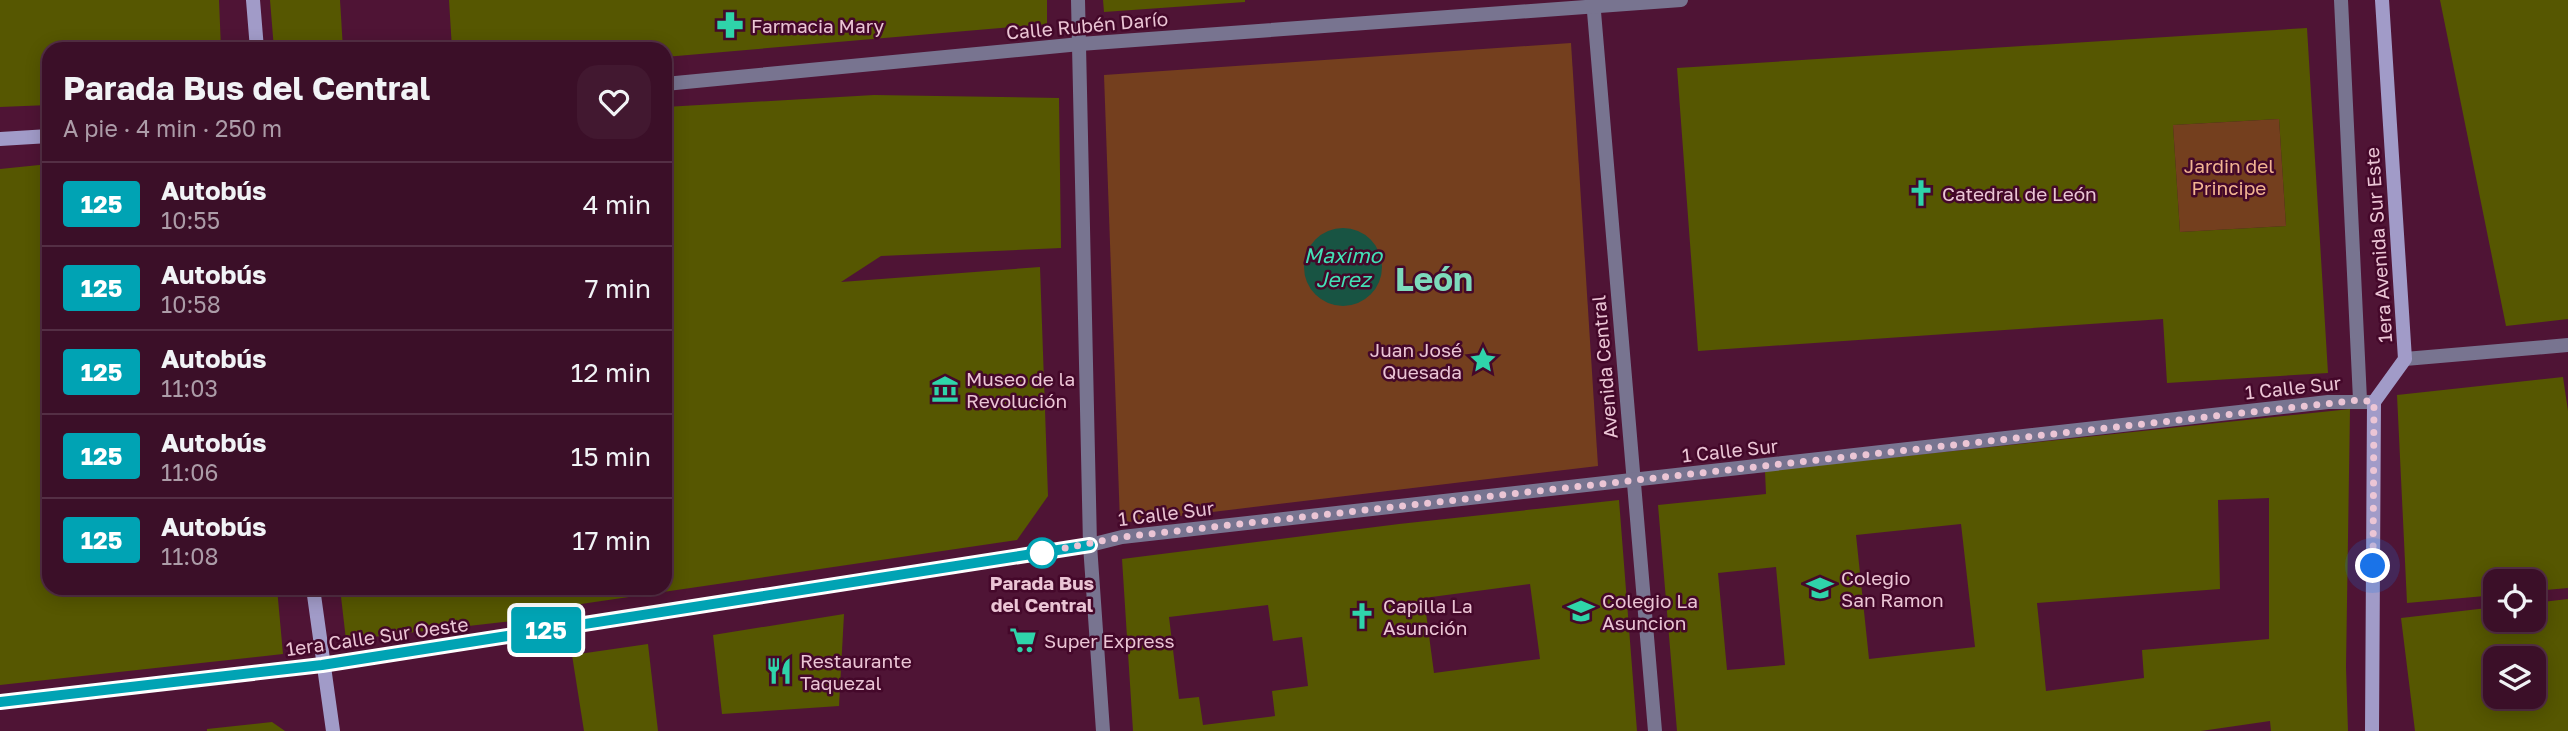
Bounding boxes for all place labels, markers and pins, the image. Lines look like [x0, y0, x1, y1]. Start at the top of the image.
pharmacy icon: Farmacia Mary [715, 10, 745, 40]
place label: Farmacia Mary [751, 14, 885, 37]
church icon: Catedral de León [1906, 178, 1936, 208]
place label: Catedral de León [1942, 182, 2097, 205]
place label: Juan José Quesada [1370, 338, 1462, 383]
place icon: Juan José Quesada [1468, 345, 1498, 375]
place label: Museo de la Revolución [966, 367, 1075, 412]
museum icon: Museo de la Revolución [930, 374, 960, 404]
marker: Parada Bus del Central [1027, 538, 1057, 568]
place label: Colegio San Ramon [1841, 566, 1944, 611]
place label: Parada Bus del Central [990, 571, 1095, 616]
school or university icon: Colegio San Ramon [1805, 573, 1835, 603]
place label: Colegio La Asuncion [1602, 589, 1698, 634]
place label: Capilla La Asunción [1383, 594, 1473, 639]
school or university icon: Colegio La Asuncion [1566, 596, 1596, 626]
church icon: Capilla La Asunción [1347, 601, 1377, 631]
supermarket icon: Super Express [1008, 625, 1038, 655]
place label: Super Express [1044, 629, 1175, 652]
place label: Restaurante Taquezal [800, 649, 912, 694]
restaurant icon: Restaurante Taquezal [764, 656, 794, 686]

